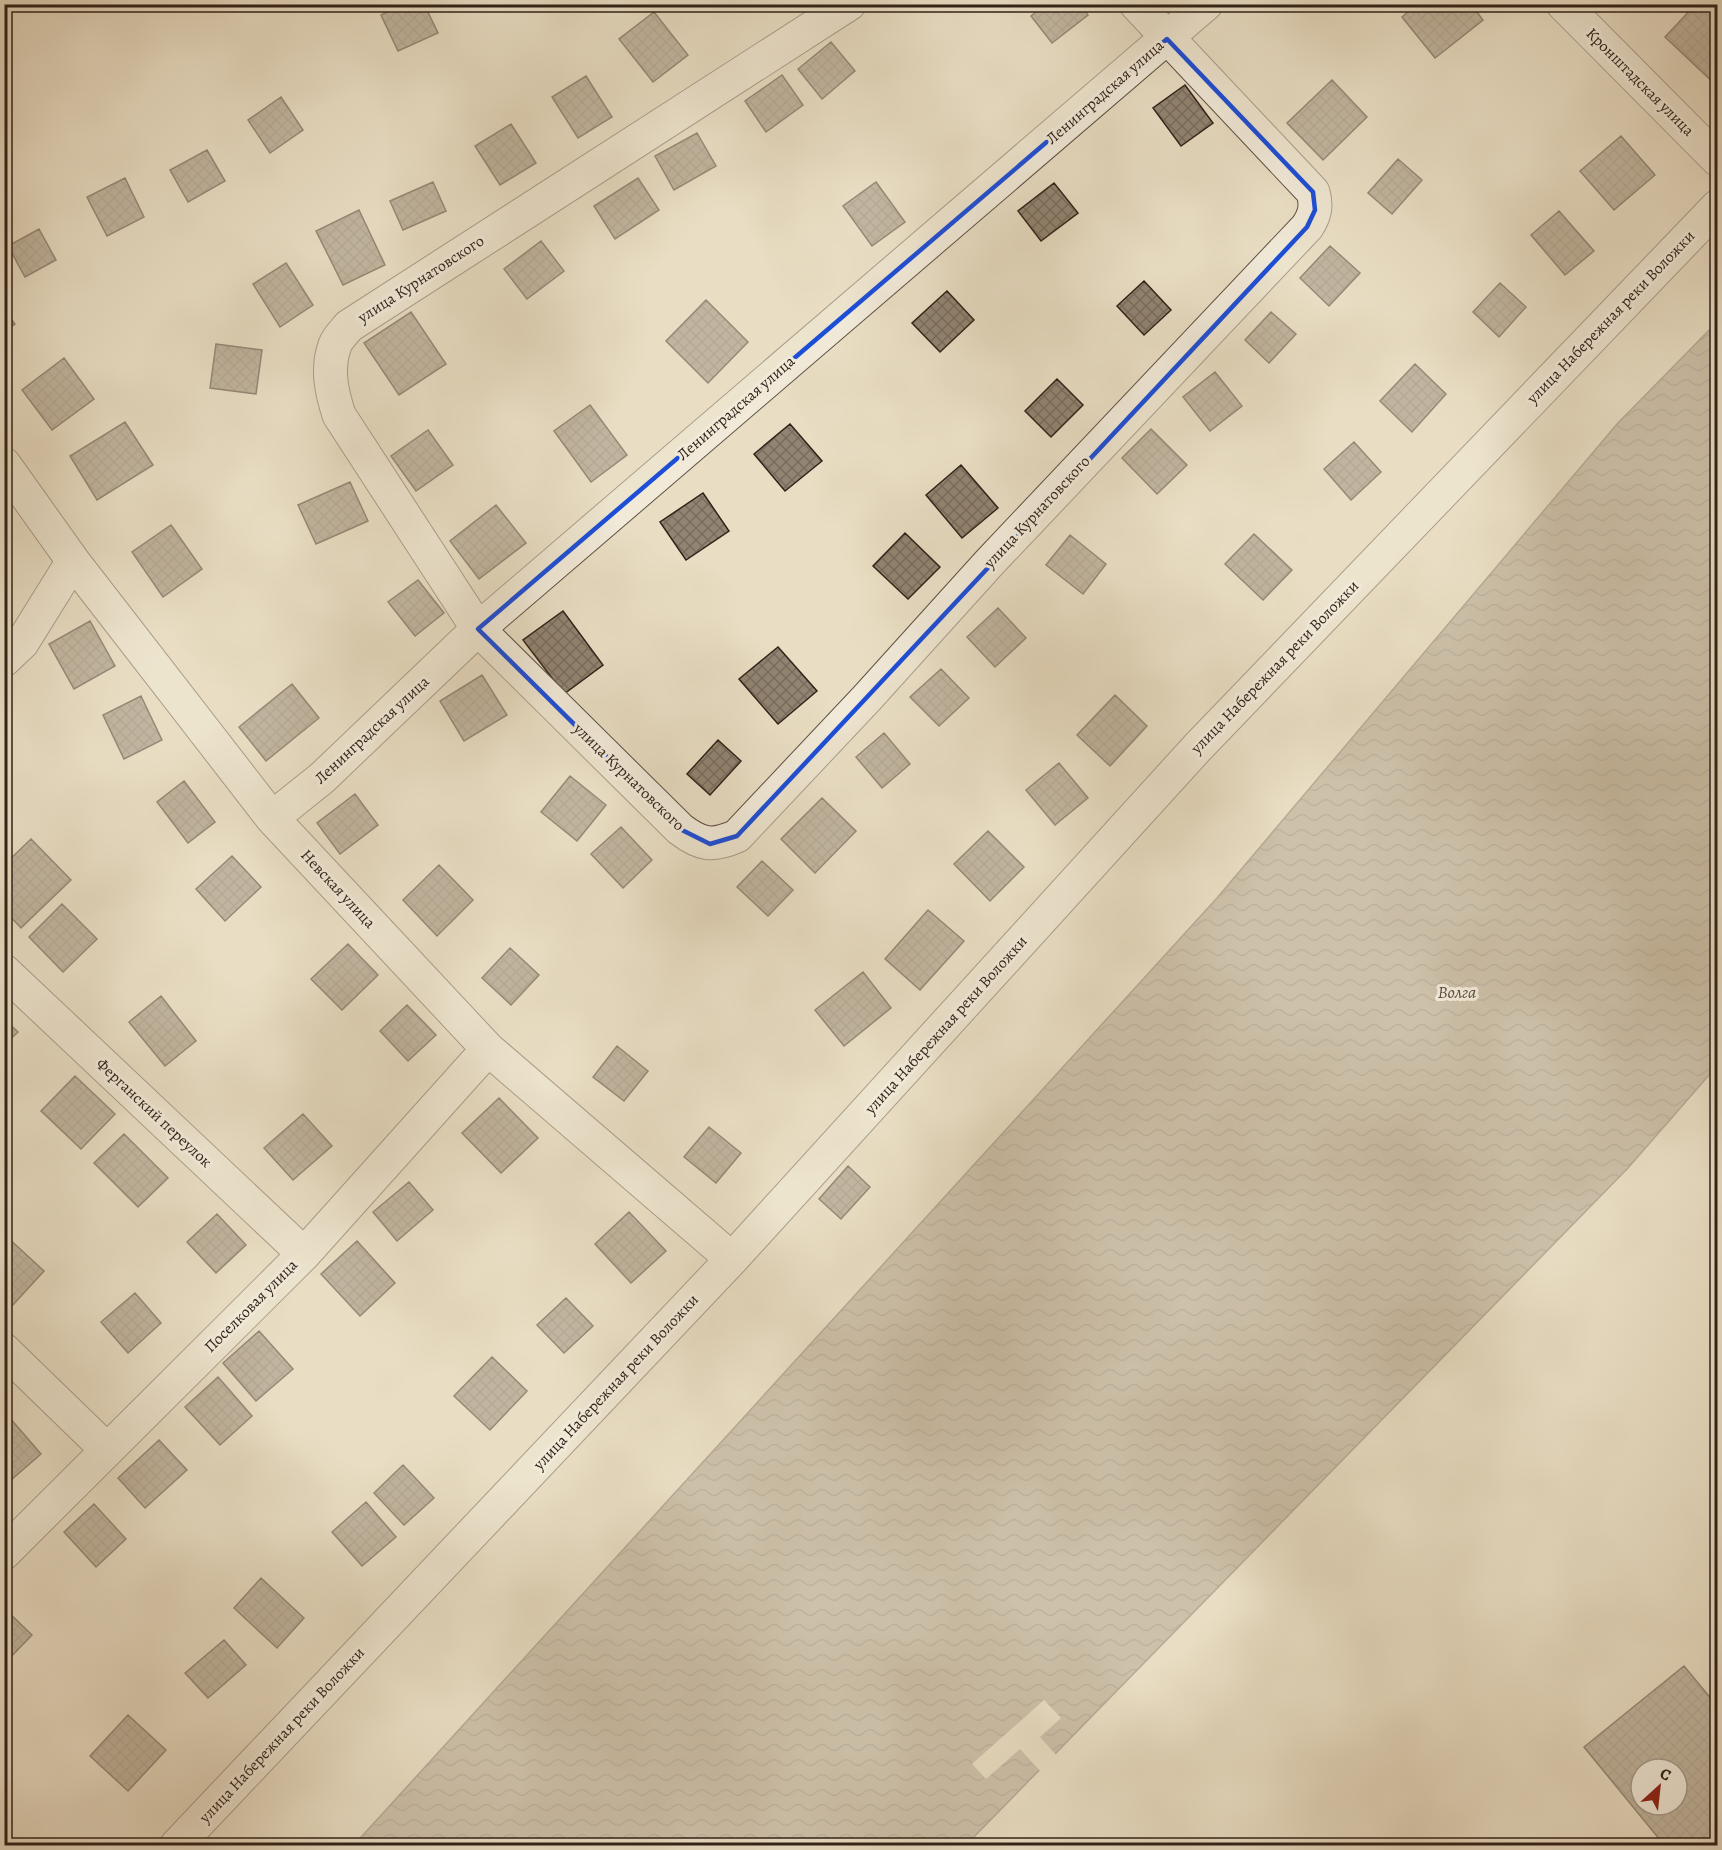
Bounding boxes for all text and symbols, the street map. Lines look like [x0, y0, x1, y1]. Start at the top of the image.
street label: Кронштадская улица [1581, 23, 1700, 142]
street label: Ленинградская улица [1041, 34, 1169, 149]
street label: улица Набережная реки Воложки [1521, 225, 1700, 409]
street label: улица Курнатовского [353, 230, 489, 329]
street label: Ленинградская улица [672, 350, 800, 465]
street label: улица Курнатовского [978, 451, 1095, 574]
street label: улица Набережная реки Воложки [1185, 575, 1364, 759]
street label: Ленинградская улица [310, 670, 435, 789]
street label: улица Курнатовского [568, 717, 689, 836]
street label: Невская улица [296, 845, 381, 934]
street label: улица Набережная реки Воложки [859, 931, 1032, 1120]
water label: Волга [1438, 980, 1476, 1004]
street label: Ферганский переулок [91, 1053, 217, 1173]
street label: Поселковая улица [199, 1254, 303, 1358]
street label: улица Набережная реки Воложки [528, 1289, 704, 1476]
street label: улица Набережная реки Воложки [194, 1642, 370, 1829]
north arrow [1629, 1757, 1689, 1817]
text: С [1656, 1762, 1675, 1787]

